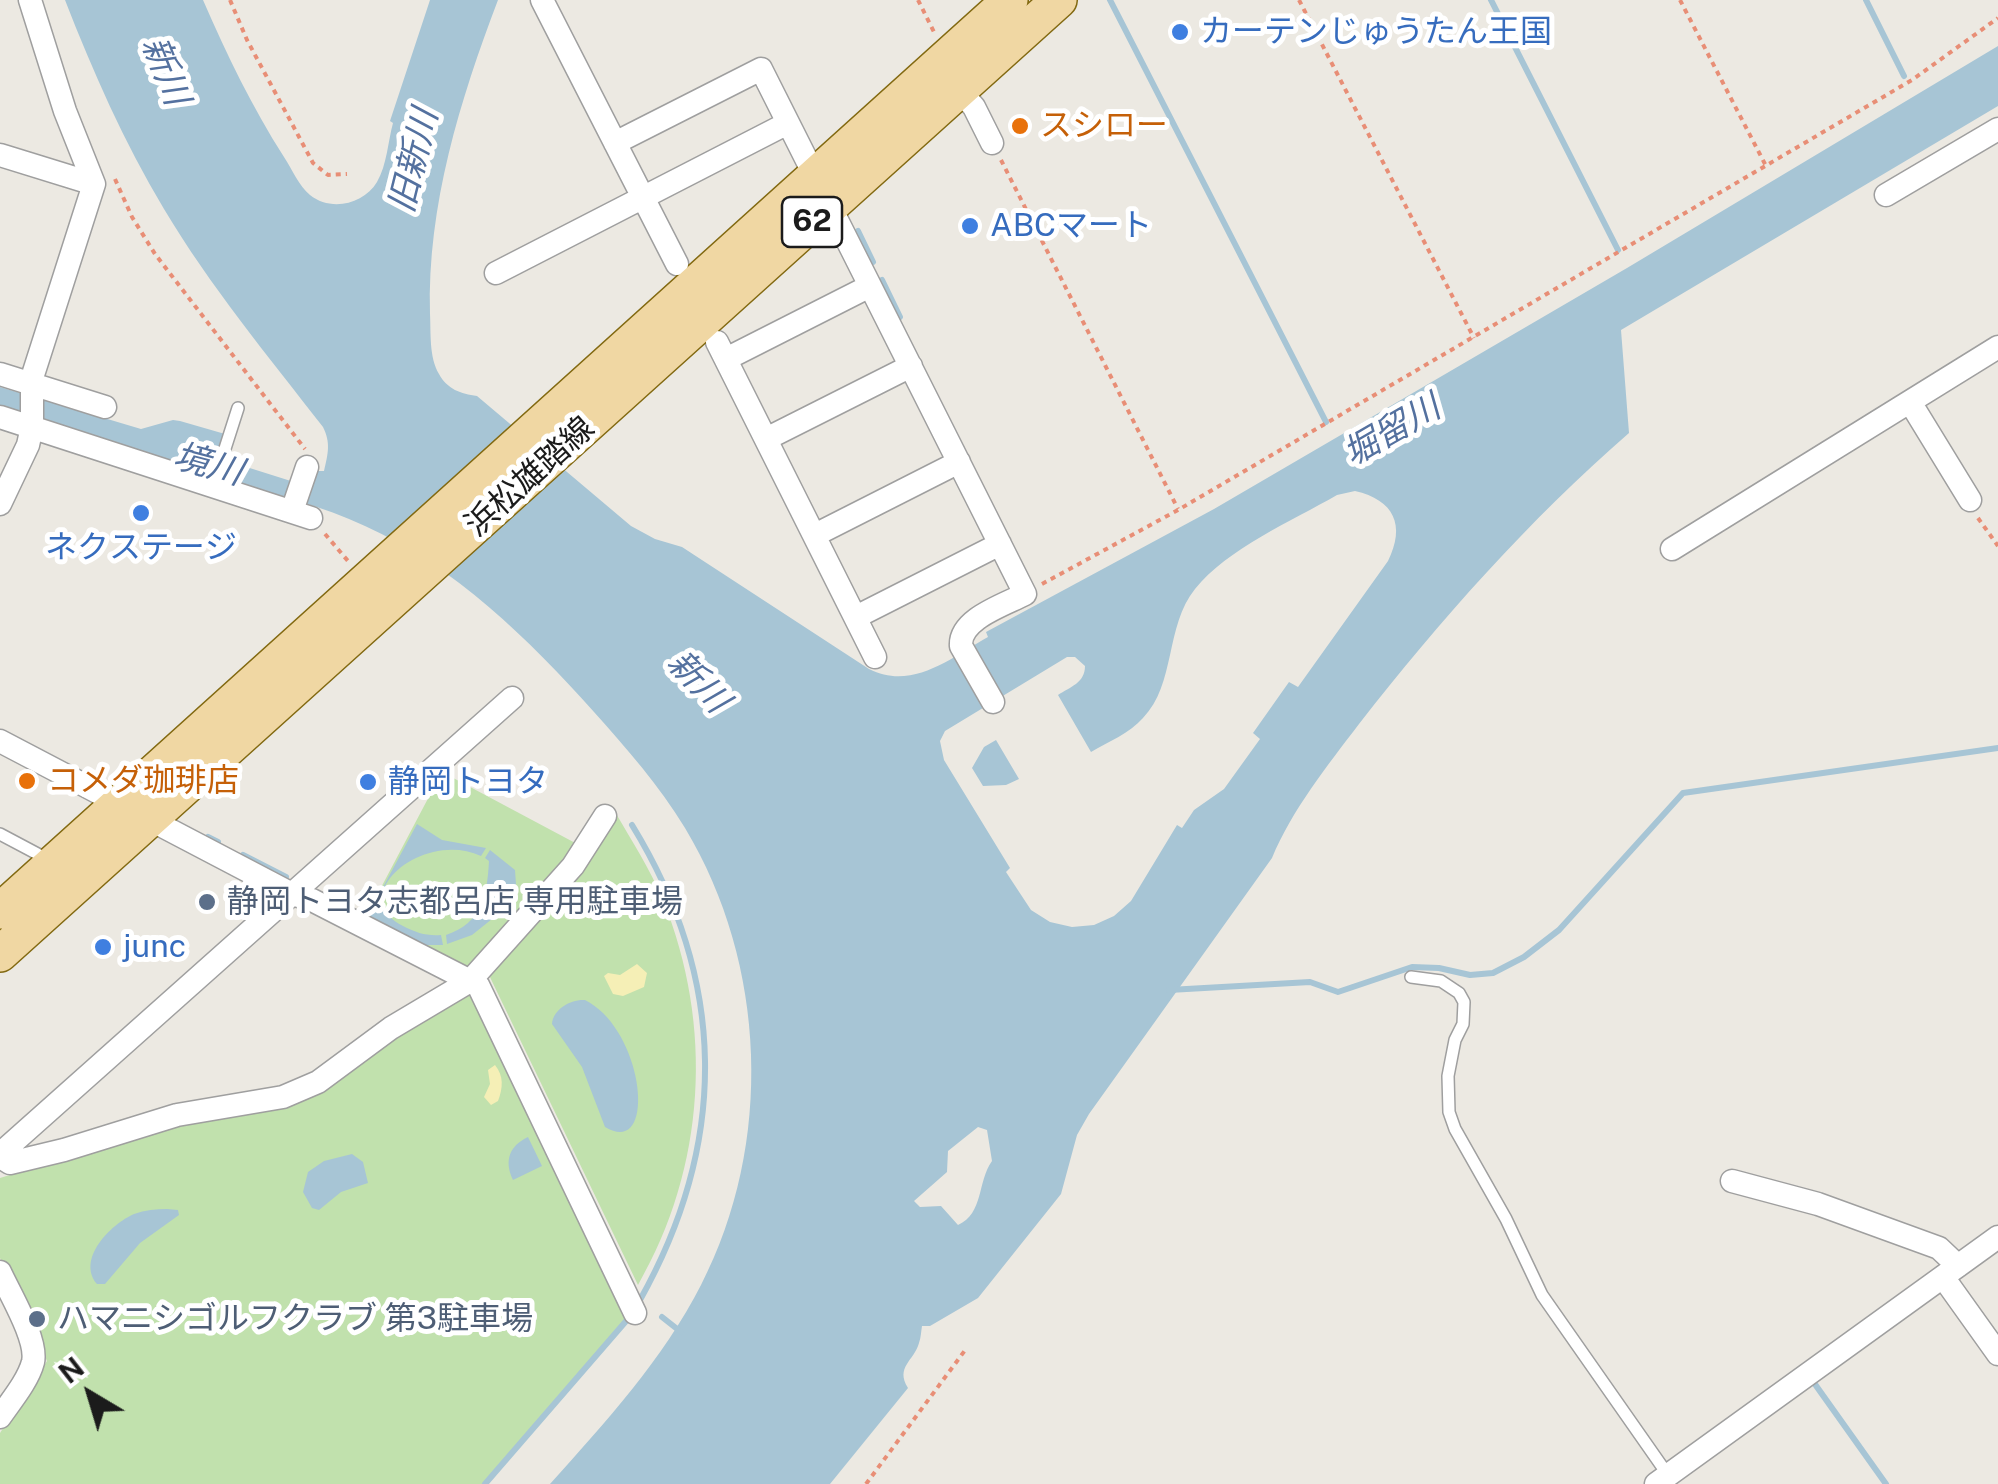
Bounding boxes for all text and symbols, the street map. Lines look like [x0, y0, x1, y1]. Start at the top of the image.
place label: カーテンじゅうたん王国 [1200, 13, 1552, 51]
marker: カーテンじゅうたん王国 [1169, 21, 1191, 43]
water label: 新川 [132, 31, 198, 111]
water label: 旧新川 [381, 105, 447, 217]
place label: スシロー [1040, 107, 1168, 145]
marker: スシロー [1009, 115, 1031, 137]
road number: 62 [782, 197, 842, 247]
place label: ABCマート [990, 207, 1152, 245]
marker: ABCマート [959, 215, 981, 237]
water label: 堀留川 [1336, 387, 1448, 475]
street label: 浜松雄踏線 [458, 409, 602, 545]
water label: 境川 [169, 436, 247, 494]
marker: ネクステージ [130, 502, 152, 524]
place label: ネクステージ [45, 529, 237, 567]
water label: 新川 [659, 642, 737, 722]
place label: コメダ珈琲店 [47, 762, 239, 800]
place label: 静岡トヨタ [388, 763, 548, 801]
marker: コメダ珈琲店 [16, 770, 38, 792]
marker: 静岡トヨタ [357, 771, 379, 793]
place label: 静岡トヨタ志都呂店 専用駐車場 [227, 883, 683, 921]
marker: 静岡トヨタ志都呂店 専用駐車場 [196, 891, 218, 913]
place label: junc [123, 928, 186, 966]
marker: junc [92, 936, 114, 958]
place label: ハマニシゴルフクラブ 第3駐車場 [57, 1300, 533, 1338]
marker: ハマニシゴルフクラブ 第3駐車場 [26, 1308, 48, 1330]
north arrow [40, 1344, 140, 1444]
text: N [52, 1350, 90, 1390]

